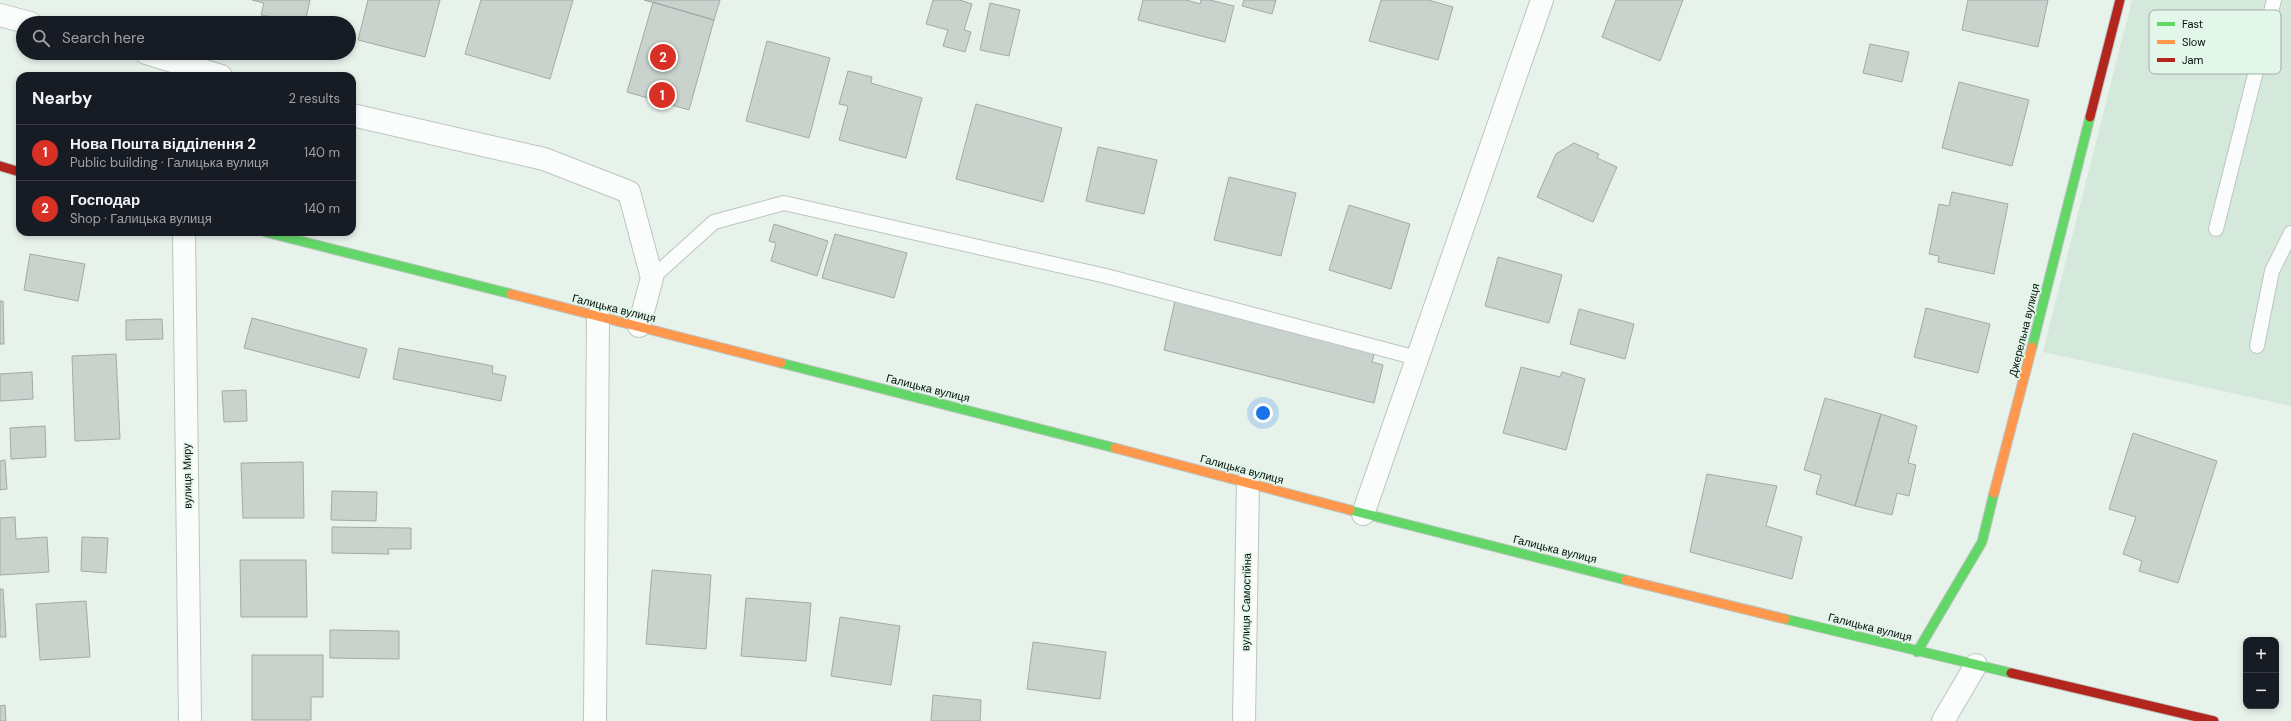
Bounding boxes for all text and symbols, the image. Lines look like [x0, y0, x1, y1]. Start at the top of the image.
legend [2149, 10, 2281, 74]
search box [16, 16, 356, 60]
text: Fast [2182, 17, 2203, 31]
icon: search [30, 27, 52, 49]
text: Search here [62, 28, 145, 48]
text: Slow [2182, 35, 2206, 49]
pin: 2 [650, 42, 676, 72]
text: Jam [2182, 53, 2203, 67]
pin: 1 [649, 80, 675, 110]
text: Nearby [32, 87, 92, 109]
text: 2 results [289, 90, 340, 107]
text: Нова Пошта відділення 2 [70, 134, 256, 154]
text: 1 [43, 144, 47, 161]
text: 140 m [304, 144, 340, 161]
text: Public building · Галицька вулиця [70, 154, 269, 171]
text: Господар [70, 190, 140, 210]
text: 2 [41, 200, 49, 217]
text: 140 m [304, 200, 340, 217]
text: Shop · Галицька вулиця [70, 210, 212, 227]
street label: Джерельна вулиця [2006, 282, 2042, 378]
street label: Галицька вулиця [571, 291, 657, 325]
street label: Галицька вулиця [885, 371, 971, 405]
your location [1253, 403, 1273, 423]
street label: вулиця Миру [179, 443, 195, 509]
street label: Галицька вулиця [1199, 451, 1285, 487]
street label: Галицька вулиця [1512, 532, 1598, 566]
street label: вулиця Самостійна [1238, 552, 1254, 651]
street label: Галицька вулиця [1827, 610, 1913, 644]
map controls [2243, 637, 2279, 709]
button: + [2243, 637, 2279, 673]
button: − [2243, 673, 2279, 709]

